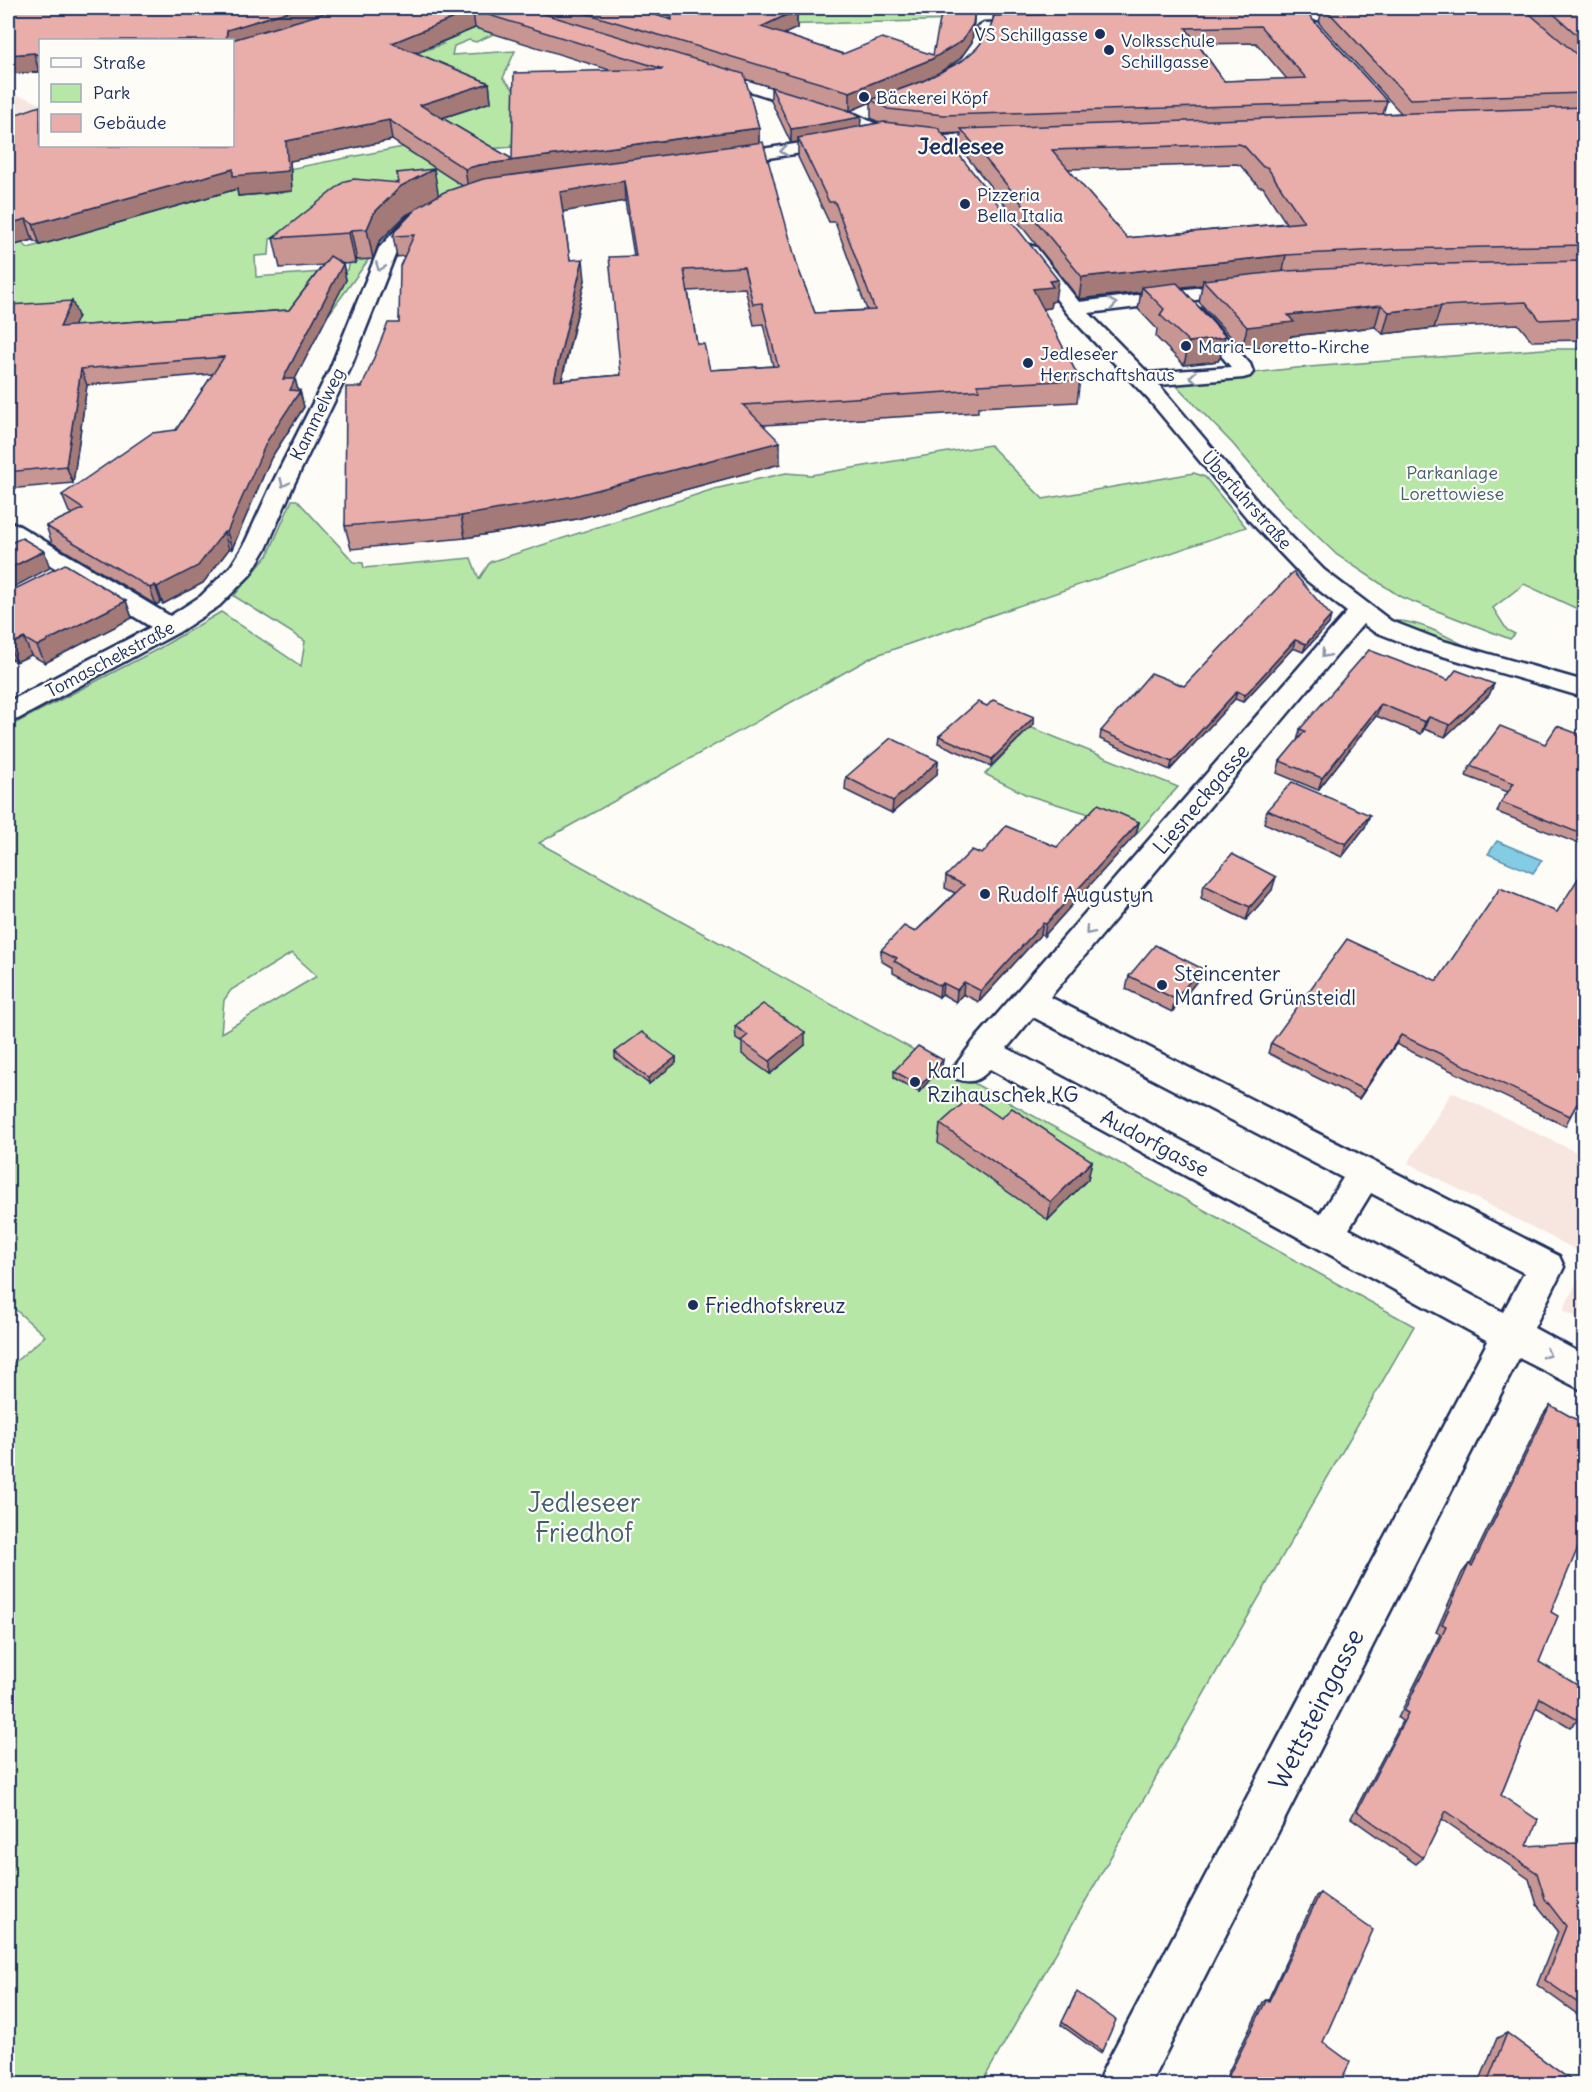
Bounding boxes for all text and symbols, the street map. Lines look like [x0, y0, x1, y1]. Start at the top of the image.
place label: VS Schillgasse [974, 23, 1088, 46]
marker: VS Schillgasse [1093, 27, 1107, 41]
place label: Volksschule Schillgasse [1121, 29, 1215, 73]
legend [39, 39, 234, 147]
marker: Volksschule Schillgasse [1102, 43, 1116, 57]
text: Straße [93, 51, 146, 74]
text: Park [93, 81, 130, 104]
place label: Bäckerei Köpf [876, 86, 989, 109]
marker: Bäckerei Köpf [857, 90, 871, 104]
text: Gebäude [93, 111, 166, 134]
district label: Jedlesee [918, 132, 1004, 160]
one-way arrow [779, 145, 788, 157]
place label: Pizzeria Bella Italia [977, 183, 1063, 227]
marker: Pizzeria Bella Italia [958, 197, 972, 211]
one-way arrow [375, 261, 387, 272]
one-way arrow [1109, 298, 1118, 310]
place label: Maria-Loretto-Kirche [1198, 335, 1370, 358]
marker: Maria-Loretto-Kirche [1179, 339, 1193, 353]
place label: Jedleseer Herrschaftshaus [1040, 342, 1175, 386]
marker: Jedleseer Herrschaftshaus [1021, 356, 1035, 370]
street label: Kammelweg [285, 364, 349, 464]
one-way arrow [1188, 370, 1197, 383]
street label: Überfuhrstraße [1197, 446, 1297, 554]
park label: Parkanlage Lorettowiese [1400, 461, 1504, 505]
one-way arrow [279, 477, 291, 488]
street label: Tomaschekstraße [42, 615, 178, 703]
one-way arrow [1321, 647, 1332, 658]
street label: Liesneckgasse [1147, 738, 1255, 860]
place label: Rudolf Augustyn [997, 881, 1154, 908]
marker: Rudolf Augustyn [978, 887, 992, 901]
one-way arrow [1085, 924, 1096, 935]
place label: Steincenter Manfred Grünsteidl [1174, 960, 1356, 1011]
marker: Steincenter Manfred Grünsteidl [1155, 978, 1169, 992]
place label: Karl Rzihauschek KG [927, 1057, 1078, 1108]
marker: Karl Rzihauschek KG [908, 1075, 922, 1089]
street label: Audorfgasse [1096, 1103, 1214, 1183]
place label: Friedhofskreuz [705, 1292, 845, 1319]
marker: Friedhofskreuz [686, 1298, 700, 1312]
one-way arrow [1541, 1347, 1552, 1358]
park label: Jedleseer Friedhof [528, 1486, 641, 1549]
street label: Wettsteingasse [1261, 1623, 1371, 1795]

